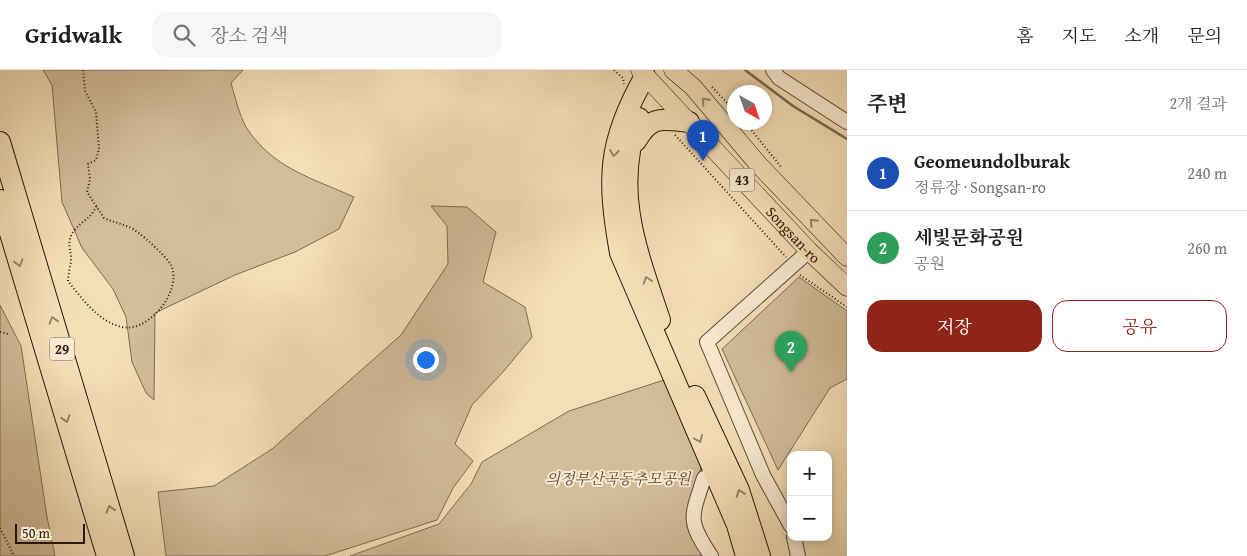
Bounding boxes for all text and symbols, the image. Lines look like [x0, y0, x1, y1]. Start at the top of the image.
search box [152, 12, 502, 57]
text: Gridwalk [25, 17, 122, 52]
icon: search [170, 21, 198, 49]
text: 장소 검색 [210, 21, 288, 49]
text: 홈 [1016, 22, 1034, 49]
text: 지도 [1062, 22, 1096, 49]
text: 소개 [1124, 22, 1159, 49]
text: 문의 [1187, 22, 1222, 49]
north arrow [727, 85, 772, 130]
text: 주변 [867, 88, 908, 119]
text: 2개 결과 [1169, 91, 1227, 115]
one-way arrow [701, 97, 710, 106]
pin: 1 [687, 120, 719, 161]
text: Geomeundolburak [914, 147, 1070, 175]
one-way arrow [609, 150, 620, 158]
text: 1 [879, 161, 887, 185]
text: 240 m [1187, 161, 1227, 185]
road number: 43 [730, 168, 754, 192]
text: 정류장 · Songsan-ro [914, 175, 1046, 199]
street label: Songsan-ro [762, 201, 826, 268]
one-way arrow [810, 219, 819, 228]
text: 세빛문화공원 [914, 223, 1024, 251]
text: 2 [879, 236, 887, 260]
text: 260 m [1187, 236, 1227, 260]
text: 공원 [914, 251, 945, 275]
one-way arrow [14, 259, 24, 267]
one-way arrow [643, 276, 653, 285]
button: 저장 [867, 300, 1042, 352]
button: 공유 [1052, 300, 1227, 352]
one-way arrow [49, 316, 59, 325]
pin: 2 [775, 331, 807, 372]
road number: 29 [50, 338, 74, 360]
your location [413, 347, 439, 373]
one-way arrow [60, 414, 70, 423]
one-way arrow [693, 434, 704, 443]
map controls [787, 451, 832, 541]
button: + [787, 451, 832, 496]
park label: 의정부산곡동추모공원 [546, 468, 692, 489]
one-way arrow [736, 489, 746, 498]
button: − [787, 496, 832, 541]
one-way arrow [105, 506, 115, 514]
scale bar [15, 521, 85, 544]
text: 50 m [22, 523, 50, 543]

